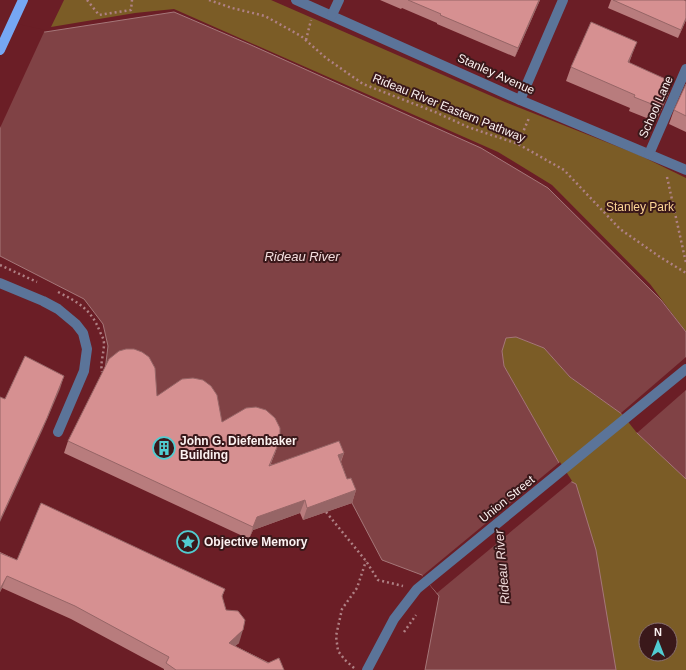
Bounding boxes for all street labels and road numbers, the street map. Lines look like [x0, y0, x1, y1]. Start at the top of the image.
street label: Stanley Avenue [455, 51, 537, 97]
street label: Rideau River Eastern Pathway [371, 71, 527, 145]
street label: School Lane [636, 73, 676, 140]
street label: Union Street [477, 472, 538, 525]

